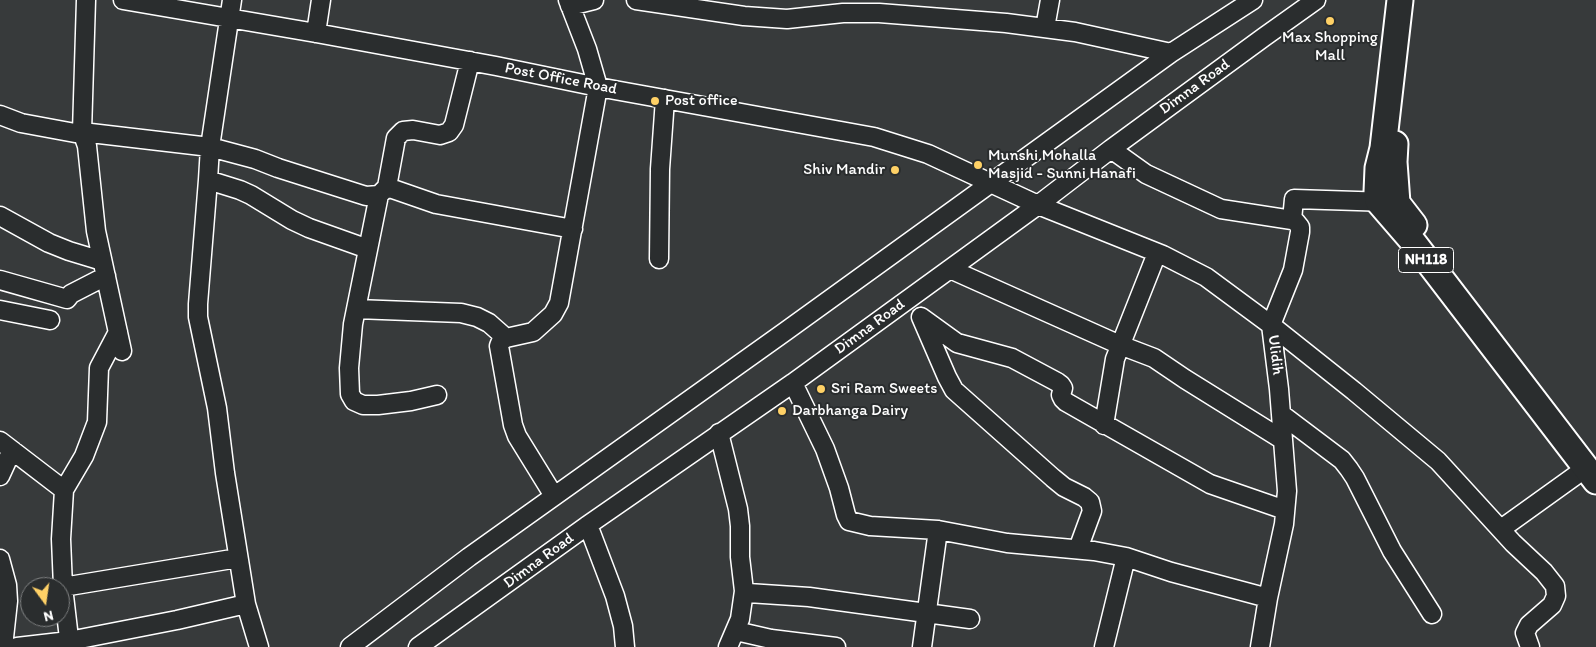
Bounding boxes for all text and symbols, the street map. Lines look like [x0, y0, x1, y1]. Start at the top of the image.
marker: Max Shopping Mall [1324, 15, 1336, 27]
place label: Max Shopping Mall [1282, 28, 1378, 66]
street label: Dimna Road [1156, 55, 1234, 119]
street label: Post Office Road [503, 59, 619, 99]
place label: Post office [665, 91, 738, 111]
marker: Post office [649, 95, 661, 107]
place label: Munshi Mohalla Masjid - Sunni Hanafi [988, 146, 1136, 184]
marker: Munshi Mohalla Masjid - Sunni Hanafi [972, 159, 984, 171]
place label: Shiv Mandir [803, 160, 885, 180]
marker: Shiv Mandir [889, 164, 901, 176]
road number: NH118 [1398, 248, 1454, 272]
street label: Dimna Road [831, 295, 909, 359]
street label: Ulidih [1263, 334, 1287, 376]
place label: Sri Ram Sweets [831, 379, 937, 399]
marker: Sri Ram Sweets [815, 383, 827, 395]
place label: Darbhanga Dairy [792, 401, 908, 421]
marker: Darbhanga Dairy [776, 405, 788, 417]
street label: Dimna Road [500, 529, 578, 593]
north arrow [20, 577, 70, 627]
text: N [42, 607, 55, 625]

